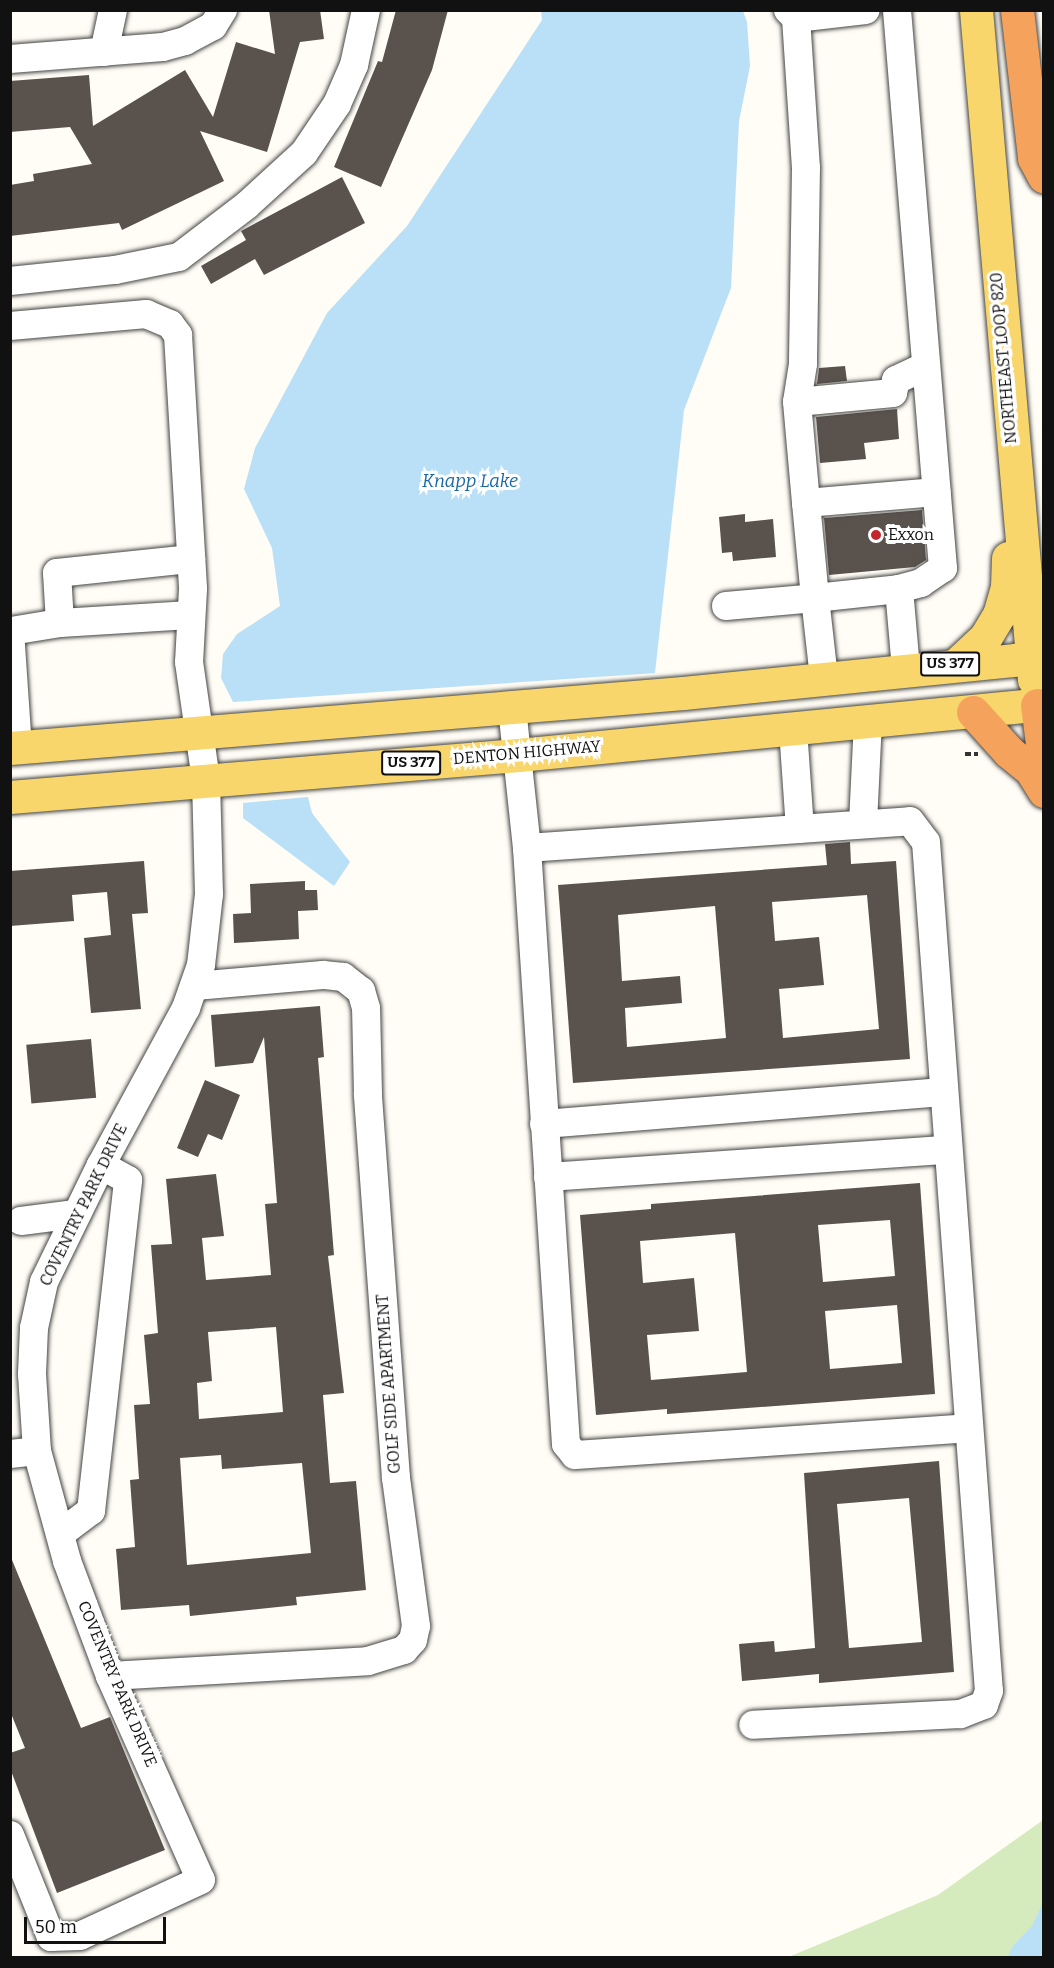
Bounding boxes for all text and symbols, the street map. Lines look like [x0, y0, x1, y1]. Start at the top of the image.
street label: NORTHEAST LOOP 820 [987, 271, 1021, 445]
water label: Knapp Lake [422, 470, 518, 492]
place label: Exxon [888, 525, 934, 545]
marker: Exxon [869, 528, 883, 542]
road number: US 377 [920, 652, 980, 676]
street label: DENTON HIGHWAY [452, 737, 602, 769]
road number: US 377 [381, 751, 441, 775]
street label: COVENTRY PARK DRIVE [36, 1121, 132, 1289]
street label: GOLF SIDE APARTMENT [373, 1294, 405, 1474]
street label: COVENTRY PARK DRIVE [73, 1598, 161, 1770]
scale bar [27, 1905, 170, 1943]
text: 50 m [35, 1916, 77, 1938]

